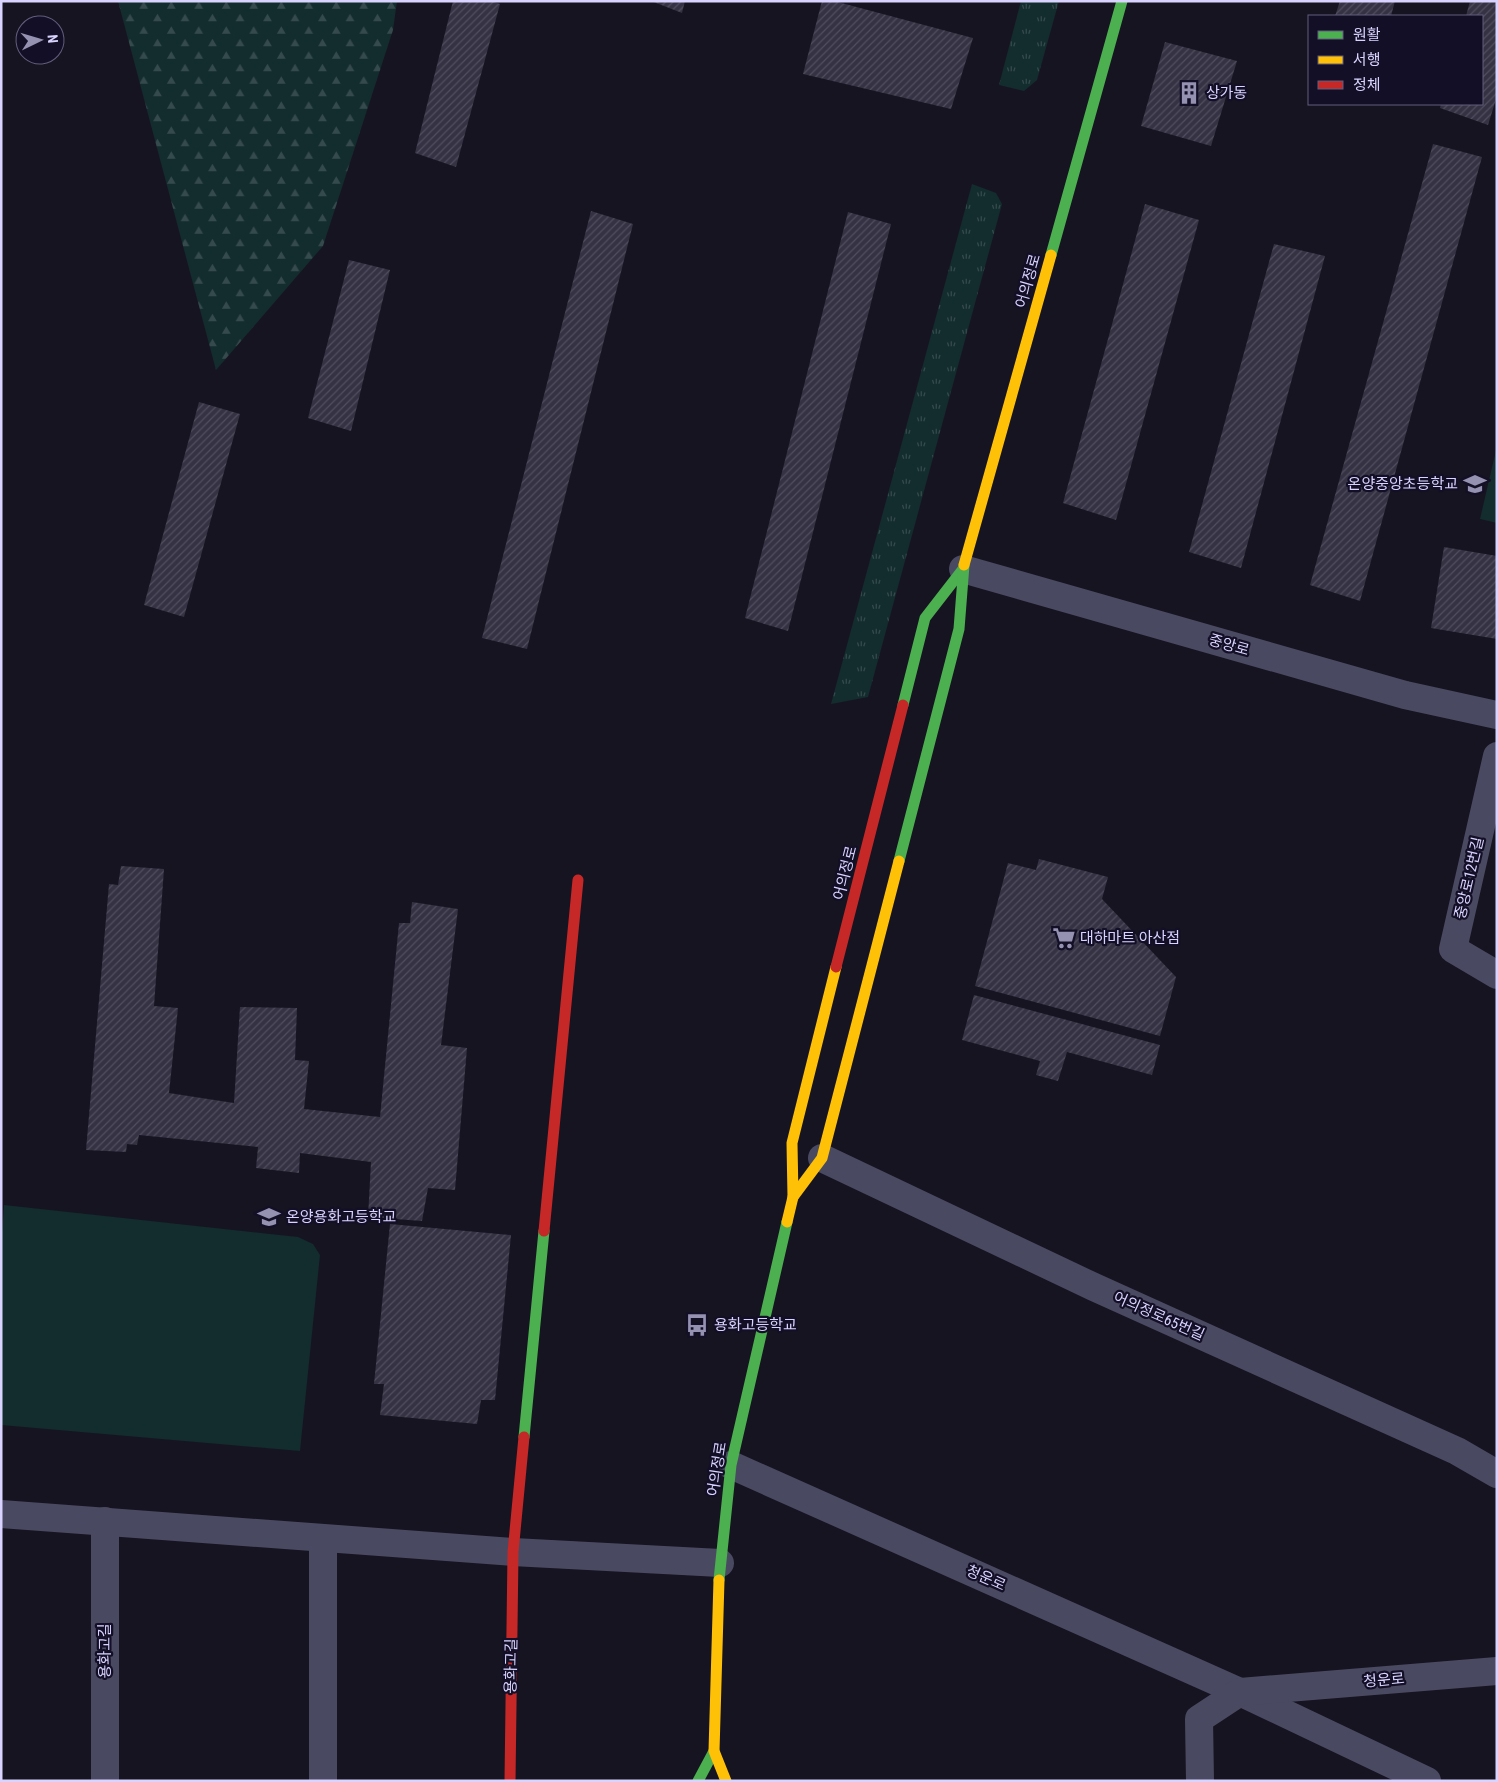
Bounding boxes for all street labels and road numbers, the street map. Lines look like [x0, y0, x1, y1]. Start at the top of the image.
street label: 어의정로 [1012, 252, 1044, 310]
street label: 중앙로 [1207, 631, 1251, 659]
street label: 중앙로12번길 [1451, 835, 1487, 921]
street label: 어의정로 [830, 844, 860, 902]
street label: 어의정로65번길 [1111, 1288, 1207, 1344]
street label: 어의정로 [704, 1440, 730, 1498]
street label: 청운로 [963, 1561, 1009, 1595]
street label: 용화고길 [96, 1623, 114, 1679]
street label: 용화고길 [502, 1638, 520, 1694]
street label: 청운로 [1363, 1669, 1405, 1691]

